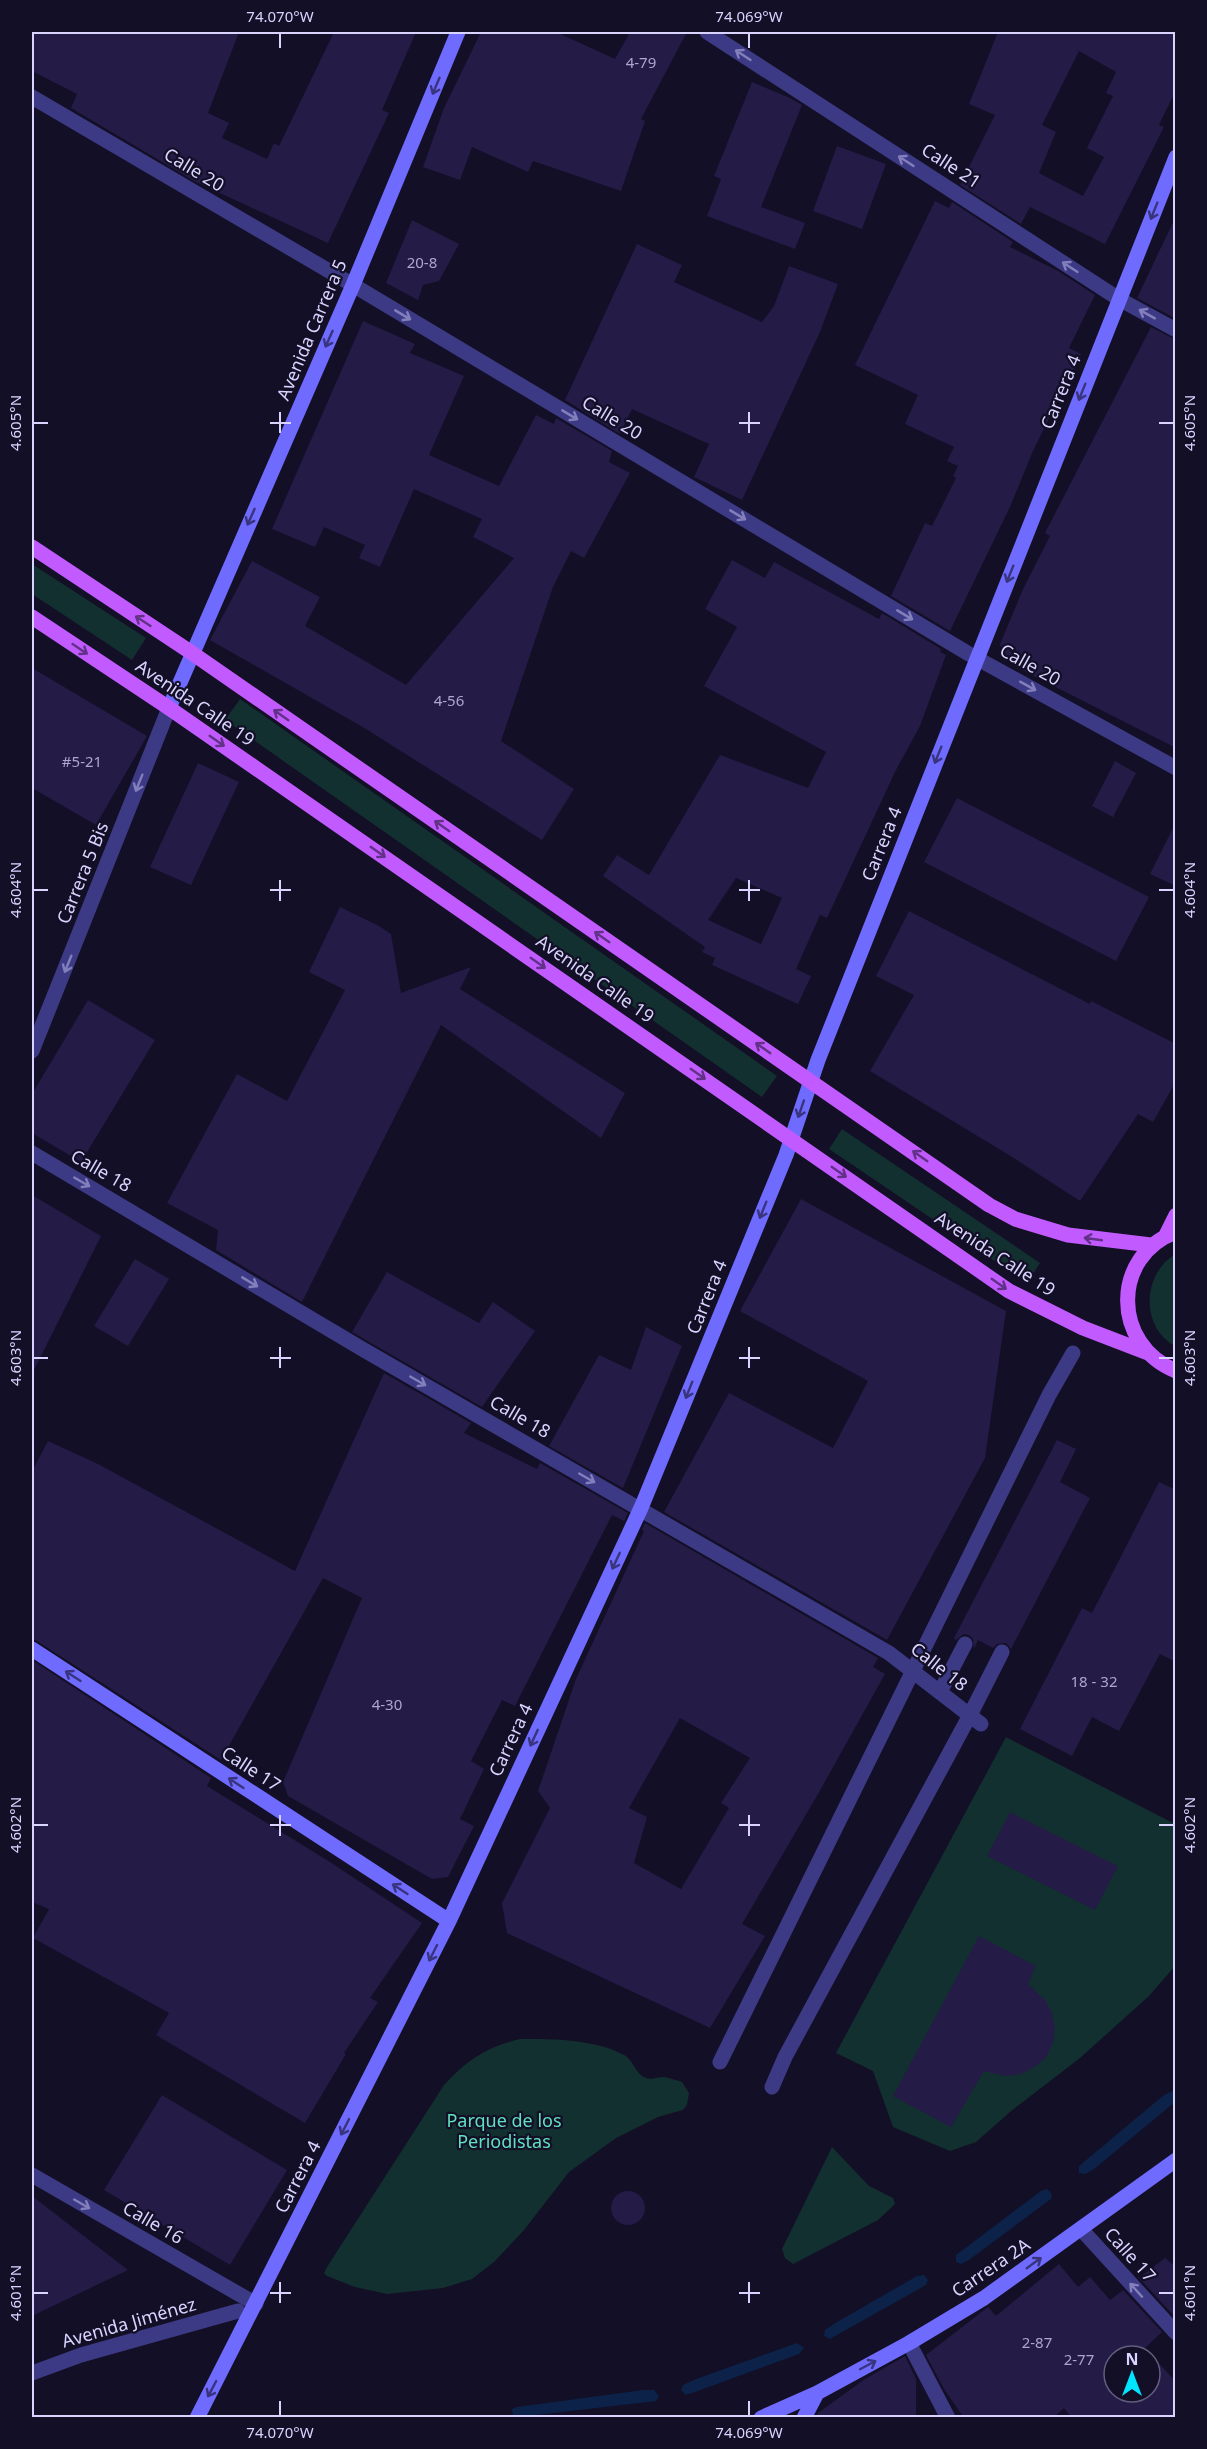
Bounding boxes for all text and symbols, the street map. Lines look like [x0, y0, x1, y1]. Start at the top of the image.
text: 74.070°W [246, 6, 314, 26]
text: 74.069°W [715, 6, 783, 26]
one-way arrow [735, 49, 751, 61]
house number: 4-79 [626, 52, 656, 72]
one-way arrow [430, 76, 441, 94]
street label: Calle 21 [917, 137, 986, 193]
street label: Calle 20 [160, 142, 229, 196]
one-way arrow [898, 155, 915, 167]
one-way arrow [1148, 202, 1159, 220]
house number: 20-8 [407, 252, 437, 272]
street label: Avenida Carrera 5 [271, 256, 352, 404]
one-way arrow [1062, 261, 1079, 273]
one-way arrow [1139, 308, 1156, 320]
one-way arrow [394, 310, 411, 322]
one-way arrow [323, 329, 334, 347]
street label: Carrera 4 [1034, 351, 1086, 432]
one-way arrow [1076, 383, 1087, 401]
street label: Calle 20 [578, 390, 647, 444]
text: 4.605°N [5, 395, 25, 451]
text: 4.605°N [1179, 395, 1199, 451]
one-way arrow [561, 410, 578, 422]
one-way arrow [245, 508, 257, 526]
one-way arrow [729, 510, 746, 522]
one-way arrow [1004, 564, 1015, 583]
one-way arrow [896, 610, 913, 622]
one-way arrow [136, 615, 152, 627]
street label: Calle 20 [996, 638, 1065, 691]
one-way arrow [72, 643, 89, 656]
street label: Avenida Calle 19 [131, 653, 260, 751]
one-way arrow [1019, 680, 1036, 692]
house number: 4-56 [434, 690, 464, 710]
one-way arrow [274, 709, 290, 721]
one-way arrow [209, 735, 225, 747]
one-way arrow [932, 745, 943, 764]
house number: #5-21 [62, 751, 102, 771]
one-way arrow [133, 773, 144, 791]
street label: Carrera 4 [855, 803, 907, 884]
street label: Carrera 5 Bis [51, 818, 113, 927]
one-way arrow [434, 820, 451, 832]
one-way arrow [369, 846, 385, 858]
text: 4.604°N [5, 862, 25, 918]
text: 4.604°N [1179, 862, 1199, 918]
street label: Avenida Calle 19 [532, 929, 659, 1028]
one-way arrow [595, 931, 611, 943]
one-way arrow [62, 954, 73, 973]
one-way arrow [529, 957, 546, 969]
one-way arrow [755, 1042, 771, 1054]
one-way arrow [690, 1068, 706, 1080]
one-way arrow [795, 1099, 806, 1118]
street label: Calle 18 [67, 1143, 136, 1197]
one-way arrow [912, 1150, 929, 1162]
one-way arrow [830, 1166, 847, 1178]
one-way arrow [73, 1177, 90, 1189]
one-way arrow [757, 1200, 768, 1218]
street label: Avenida Calle 19 [931, 1205, 1060, 1301]
one-way arrow [1084, 1234, 1104, 1245]
street label: Carrera 4 [680, 1256, 732, 1337]
one-way arrow [241, 1276, 258, 1288]
one-way arrow [990, 1278, 1006, 1290]
text: 4.603°N [5, 1330, 25, 1386]
text: 4.603°N [1179, 1330, 1199, 1386]
one-way arrow [409, 1375, 426, 1387]
one-way arrow [683, 1380, 694, 1399]
street label: Calle 18 [486, 1389, 555, 1443]
one-way arrow [578, 1472, 595, 1484]
one-way arrow [610, 1552, 621, 1570]
street label: Calle 18 [906, 1636, 973, 1696]
one-way arrow [65, 1670, 82, 1682]
house number: 18 - 32 [1071, 1671, 1117, 1691]
house number: 4-30 [372, 1694, 402, 1714]
street label: Carrera 4 [483, 1699, 538, 1780]
one-way arrow [527, 1729, 539, 1747]
street label: Calle 17 [217, 1740, 286, 1796]
one-way arrow [229, 1777, 245, 1789]
text: 4.602°N [5, 1797, 25, 1853]
text: 4.602°N [1179, 1797, 1199, 1853]
one-way arrow [392, 1883, 409, 1895]
one-way arrow [427, 1943, 438, 1961]
park label: Parque de los Periodistas [446, 2108, 562, 2153]
one-way arrow [339, 2117, 350, 2135]
street label: Carrera 4 [269, 2136, 326, 2217]
street label: Calle 16 [119, 2195, 188, 2249]
one-way arrow [73, 2198, 90, 2210]
street label: Calle 17 [1100, 2222, 1162, 2287]
street label: Carrera 2A [947, 2232, 1035, 2302]
one-way arrow [1026, 2257, 1042, 2269]
text: 4.601°N [5, 2265, 25, 2321]
text: 4.601°N [1179, 2265, 1199, 2321]
one-way arrow [1129, 2283, 1143, 2298]
street label: Avenida Jiménez [59, 2291, 199, 2353]
house number: 2-87 [1022, 2332, 1052, 2352]
north arrow [1102, 2344, 1162, 2404]
text: N [1125, 2348, 1139, 2370]
house number: 2-77 [1064, 2349, 1094, 2369]
one-way arrow [859, 2359, 876, 2371]
one-way arrow [206, 2380, 217, 2398]
text: 74.070°W [246, 2422, 314, 2442]
text: 74.069°W [715, 2422, 783, 2442]

